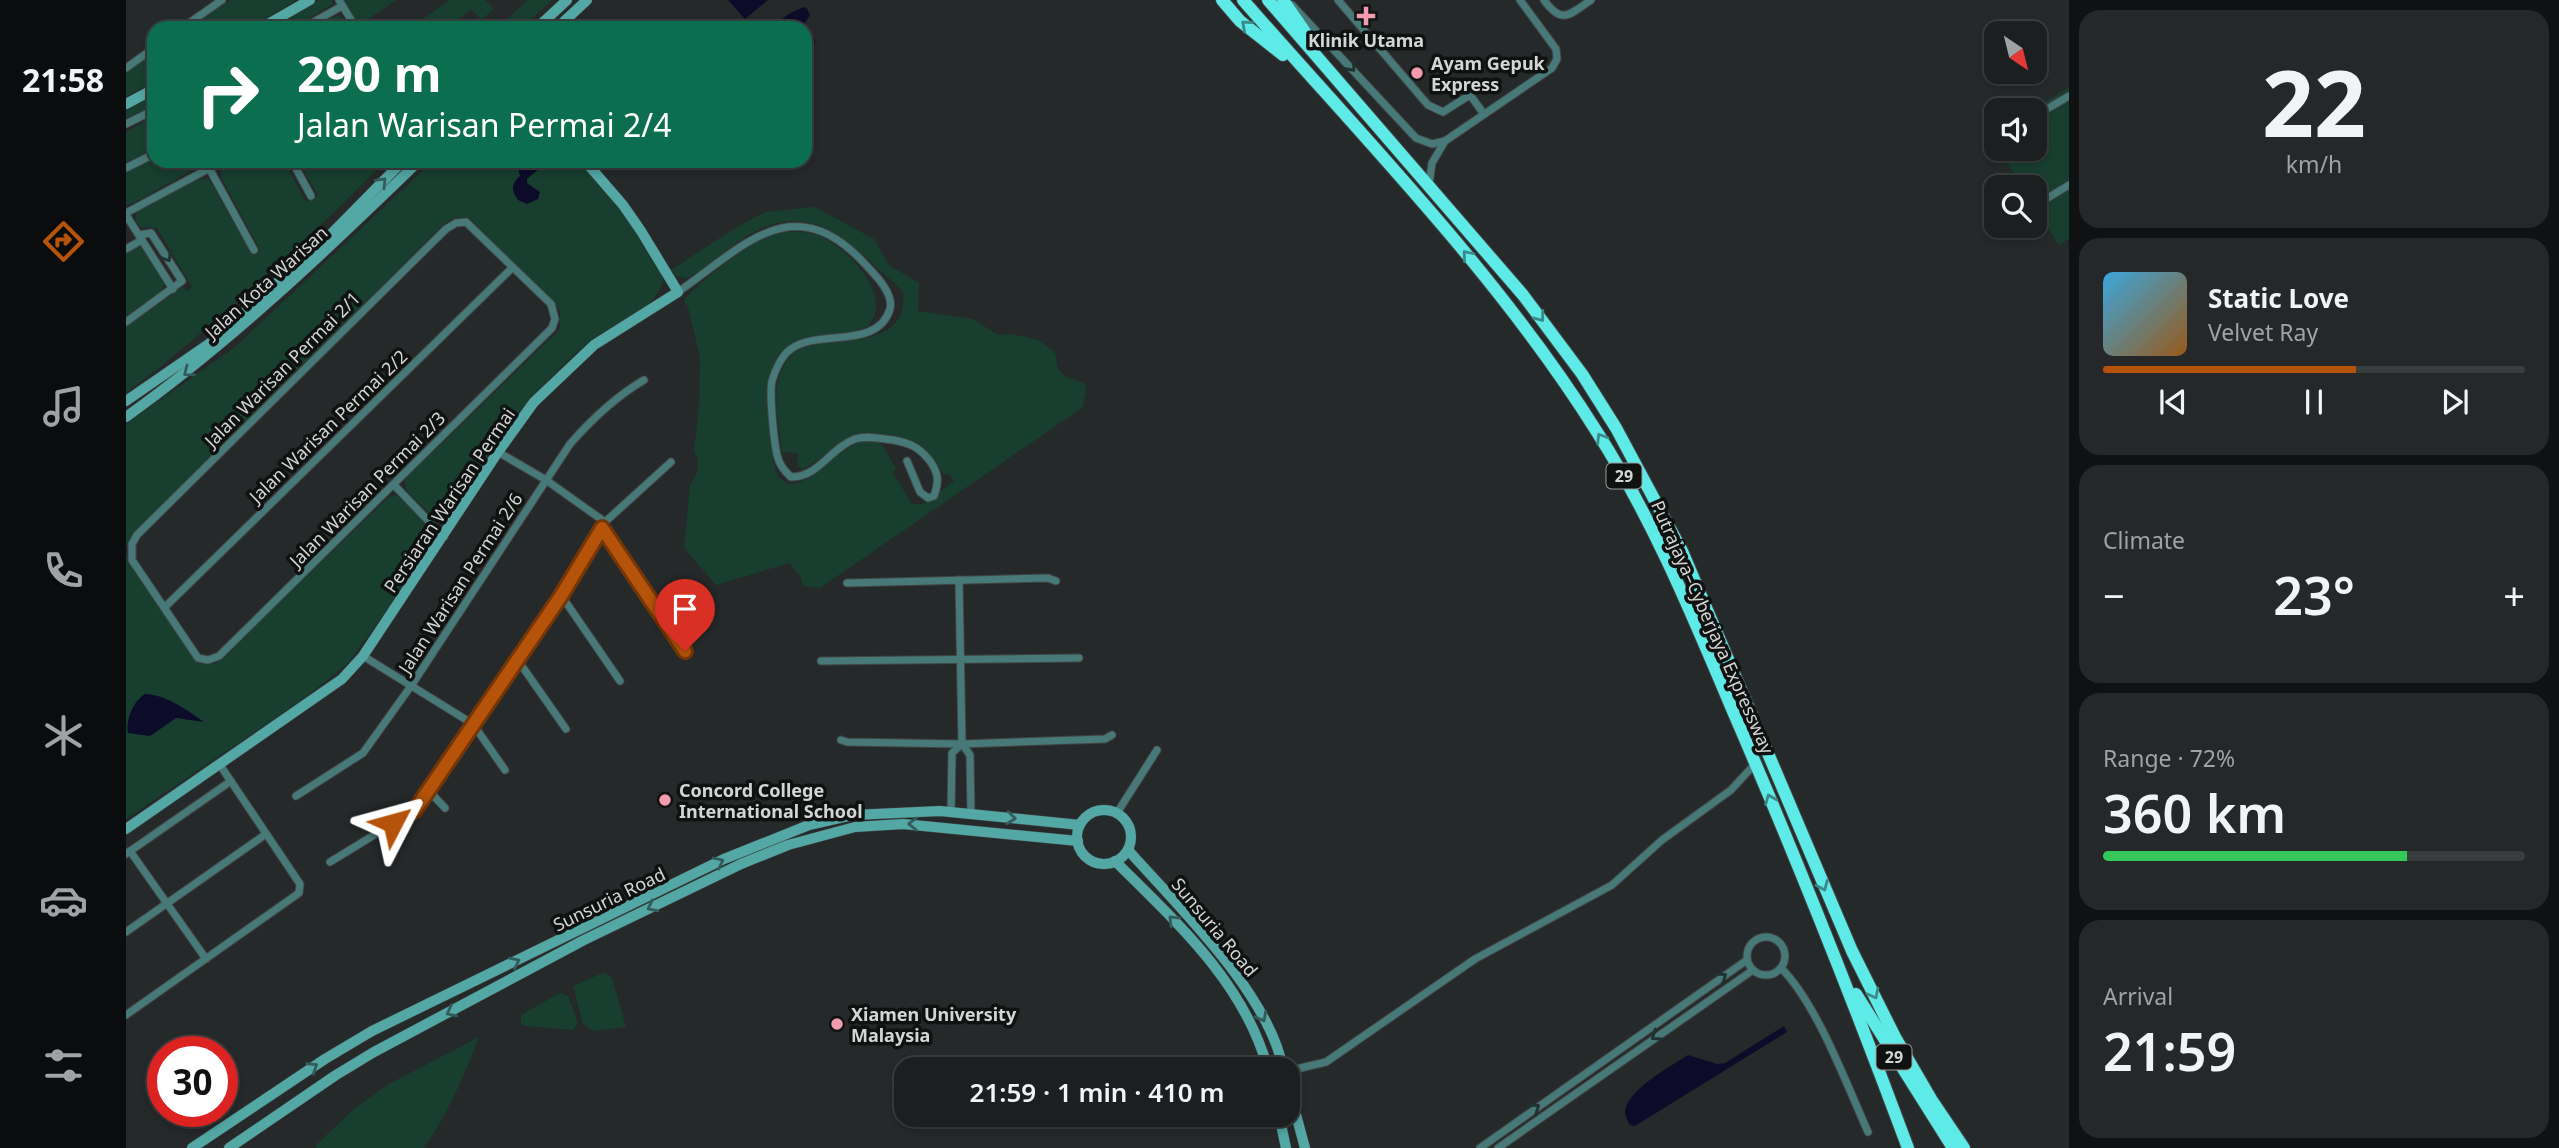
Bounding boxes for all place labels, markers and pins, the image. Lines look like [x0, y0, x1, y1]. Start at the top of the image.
marker: Klinik Utama [1356, 6, 1376, 26]
place label: Klinik Utama [1308, 28, 1424, 52]
place label: Ayam Gepuk Express [1431, 51, 1546, 96]
marker: Ayam Gepuk Express [1409, 65, 1425, 81]
pin [655, 579, 715, 651]
place label: Concord College International School [679, 778, 863, 823]
marker: Concord College International School [657, 792, 673, 808]
place label: Xiamen University Malaysia [851, 1002, 1017, 1047]
marker: Xiamen University Malaysia [829, 1016, 845, 1032]

